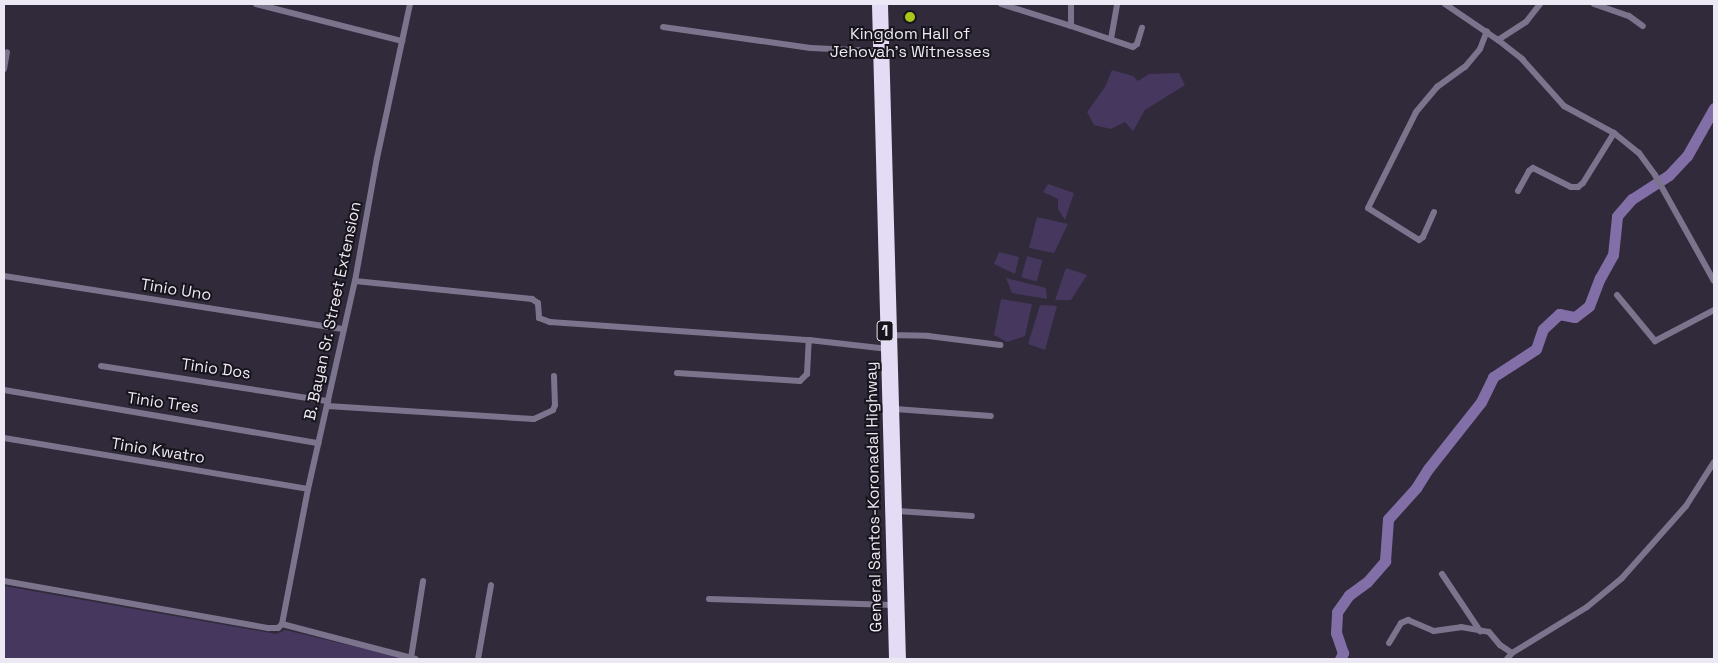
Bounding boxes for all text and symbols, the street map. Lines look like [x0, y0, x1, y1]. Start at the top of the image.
marker: Kingdom Hall of Jehovah's Witnesses [904, 11, 916, 23]
place label: Kingdom Hall of Jehovah's Witnesses [830, 24, 990, 62]
street label: B. Bayan Sr. Street Extension [300, 199, 366, 423]
street label: Tinio Uno [139, 275, 213, 305]
road number: 1 [876, 318, 894, 344]
street label: Tinio Dos [180, 355, 252, 383]
street label: General Santos-Koronadal Highway [862, 361, 886, 633]
street label: Tinio Tres [126, 388, 200, 418]
street label: Tinio Kwatro [110, 434, 206, 468]

